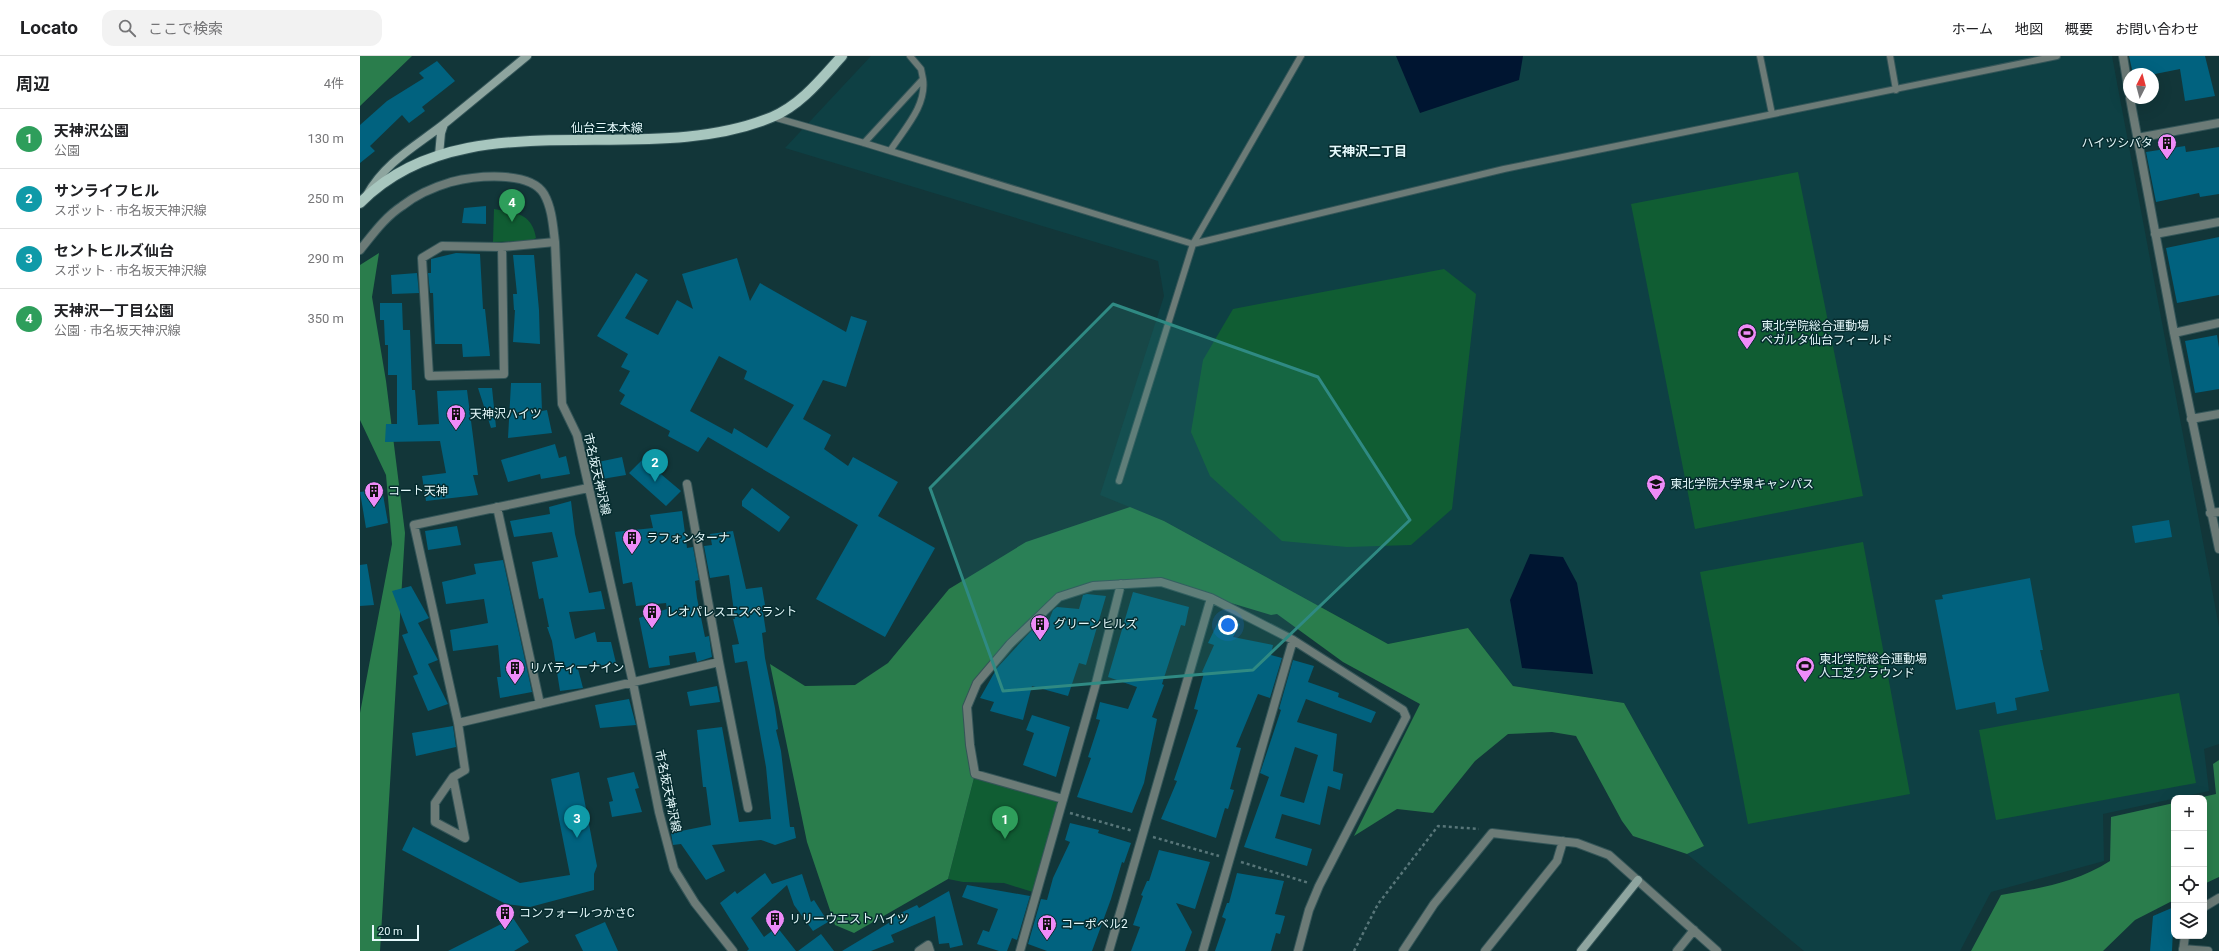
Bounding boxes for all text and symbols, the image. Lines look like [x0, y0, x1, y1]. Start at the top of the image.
search box [102, 10, 382, 46]
text: Locato [20, 16, 78, 39]
icon: search [116, 17, 138, 39]
text: ここで検索 [148, 20, 223, 38]
text: ホーム [1951, 21, 1993, 37]
text: 地図 [2015, 21, 2043, 37]
text: 概要 [2065, 21, 2093, 37]
text: お問い合わせ [2115, 21, 2199, 37]
north arrow [2123, 68, 2159, 104]
text: 周辺 [16, 74, 50, 94]
text: 4件 [324, 76, 344, 91]
street label: 仙台三本木線 [571, 121, 643, 135]
text: 天神沢公園 [54, 122, 129, 140]
text: 1 [25, 131, 33, 146]
text: 130 m [307, 131, 344, 146]
building icon: ハイツシバタ [2156, 132, 2178, 160]
place label: ハイツシバタ [2082, 136, 2153, 150]
text: 公園 [54, 143, 80, 158]
district label: 天神沢二丁目 [1329, 144, 1407, 159]
text: サンライフヒル [54, 182, 159, 200]
pin: 4 [499, 189, 525, 222]
text: 2 [25, 191, 33, 206]
text: 250 m [307, 191, 344, 206]
text: スポット · 市名坂天神沢線 [54, 203, 207, 218]
text: セントヒルズ仙台 [54, 242, 174, 260]
text: 3 [25, 251, 33, 266]
text: 290 m [307, 251, 344, 266]
text: スポット · 市名坂天神沢線 [54, 263, 207, 278]
text: 天神沢一丁目公園 [54, 302, 174, 320]
text: 4 [25, 311, 33, 326]
text: 350 m [307, 311, 344, 326]
place label: 東北学院総合運動場 ベガルタ仙台フィールド [1761, 319, 1893, 347]
sports icon: 東北学院総合運動場 ベガルタ仙台フィールド [1736, 322, 1758, 350]
text: 公園 · 市名坂天神沢線 [54, 323, 181, 338]
building icon: 天神沢ハイツ [445, 403, 467, 431]
place label: 天神沢ハイツ [470, 407, 542, 421]
street label: 市名坂天神沢線 [581, 431, 613, 517]
pin: 2 [642, 449, 668, 482]
school or university icon: 東北学院大学泉キャンパス [1645, 473, 1667, 501]
place label: 東北学院大学泉キャンパス [1670, 477, 1814, 491]
building icon: コート天神 [363, 480, 385, 508]
place label: コート天神 [388, 484, 448, 498]
building icon: ラフォンターナ [621, 527, 643, 555]
place label: ラフォンターナ [646, 531, 730, 545]
building icon: レオパレスエスペラント [641, 601, 663, 629]
place label: レオパレスエスペラント [666, 605, 797, 619]
building icon: グリーンヒルズ [1029, 613, 1051, 641]
your location [1218, 615, 1238, 635]
place label: グリーンヒルズ [1054, 617, 1137, 631]
place label: 東北学院総合運動場 人工芝グラウンド [1819, 652, 1927, 680]
sports icon: 東北学院総合運動場 人工芝グラウンド [1794, 655, 1816, 683]
building icon: リバティーナイン [504, 657, 526, 685]
place label: リバティーナイン [529, 661, 624, 675]
street label: 市名坂天神沢線 [652, 748, 684, 834]
map controls [2171, 795, 2207, 939]
button: + [2171, 795, 2207, 831]
pin: 3 [564, 805, 590, 838]
pin: 1 [992, 806, 1018, 839]
button: − [2171, 831, 2207, 867]
button: locate [2171, 867, 2207, 903]
building icon: コンフォールつかさC [494, 902, 516, 930]
button: layers [2171, 903, 2207, 939]
place label: コンフォールつかさC [519, 906, 635, 920]
building icon: リリーウエストハイツ [764, 908, 786, 936]
place label: リリーウエストハイツ [789, 912, 909, 926]
building icon: コーポベル2 [1036, 913, 1058, 941]
place label: コーポベル2 [1061, 917, 1128, 931]
scale bar [372, 923, 419, 942]
text: 20 m [378, 925, 403, 938]

